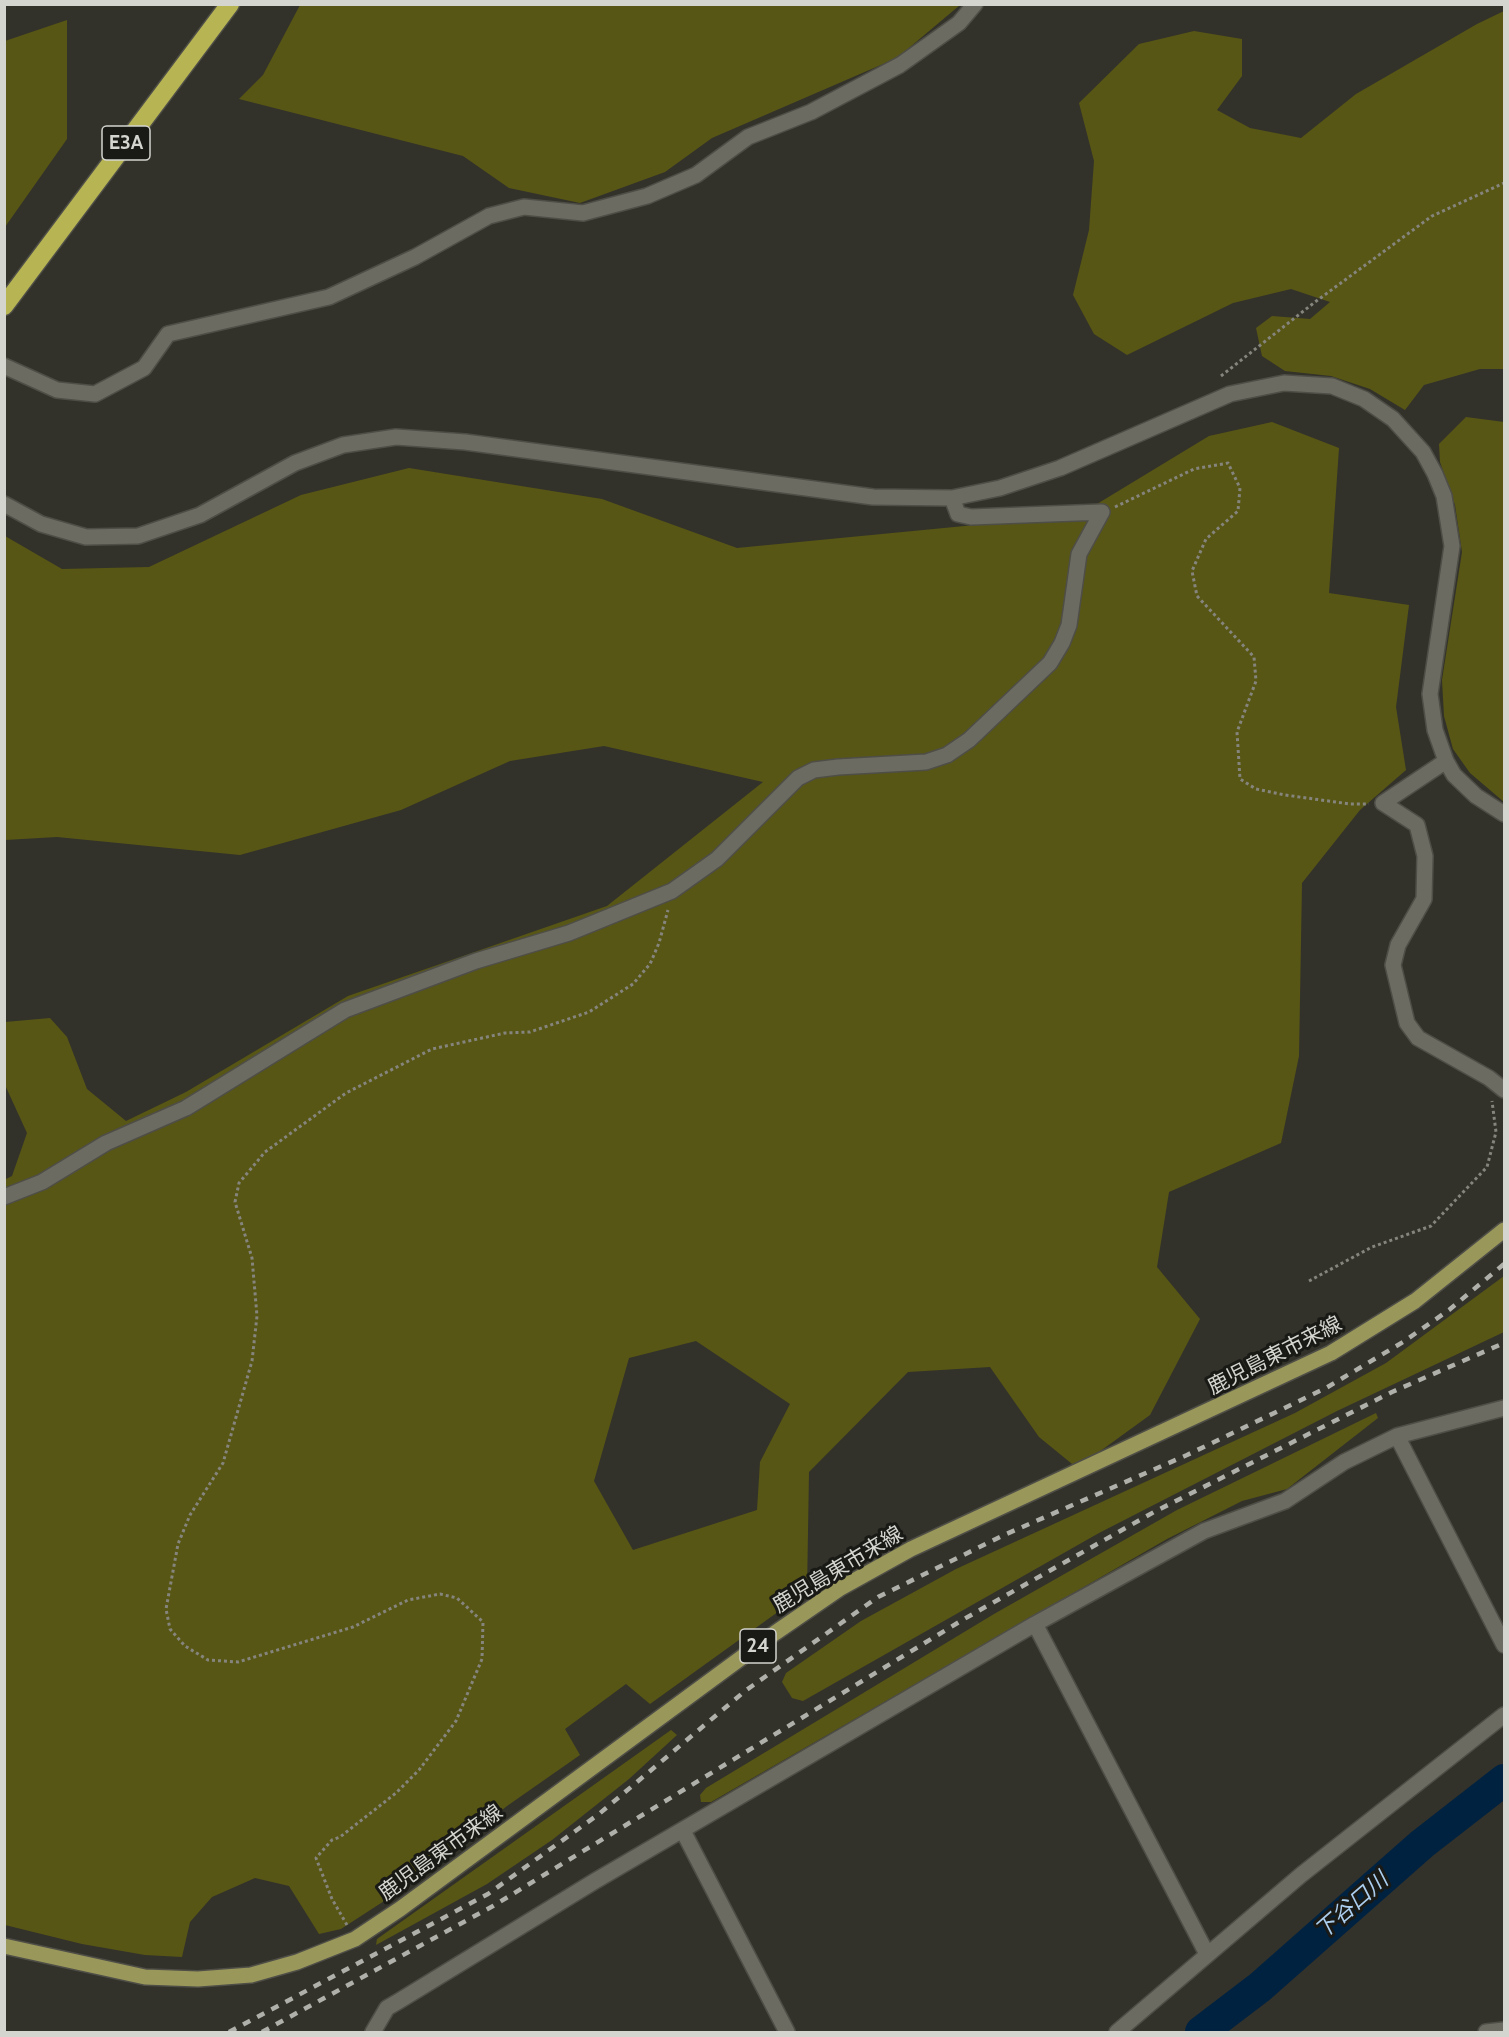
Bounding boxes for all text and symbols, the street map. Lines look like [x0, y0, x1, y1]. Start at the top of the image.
road number: E3A [102, 126, 150, 160]
street label: 鹿児島東市来線 [1204, 1311, 1346, 1401]
street label: 鹿児島東市来線 [769, 1521, 907, 1619]
road number: 24 [740, 1629, 776, 1663]
street label: 鹿児島東市来線 [374, 1800, 508, 1906]
water label: 下谷口川 [1310, 1867, 1394, 1945]

